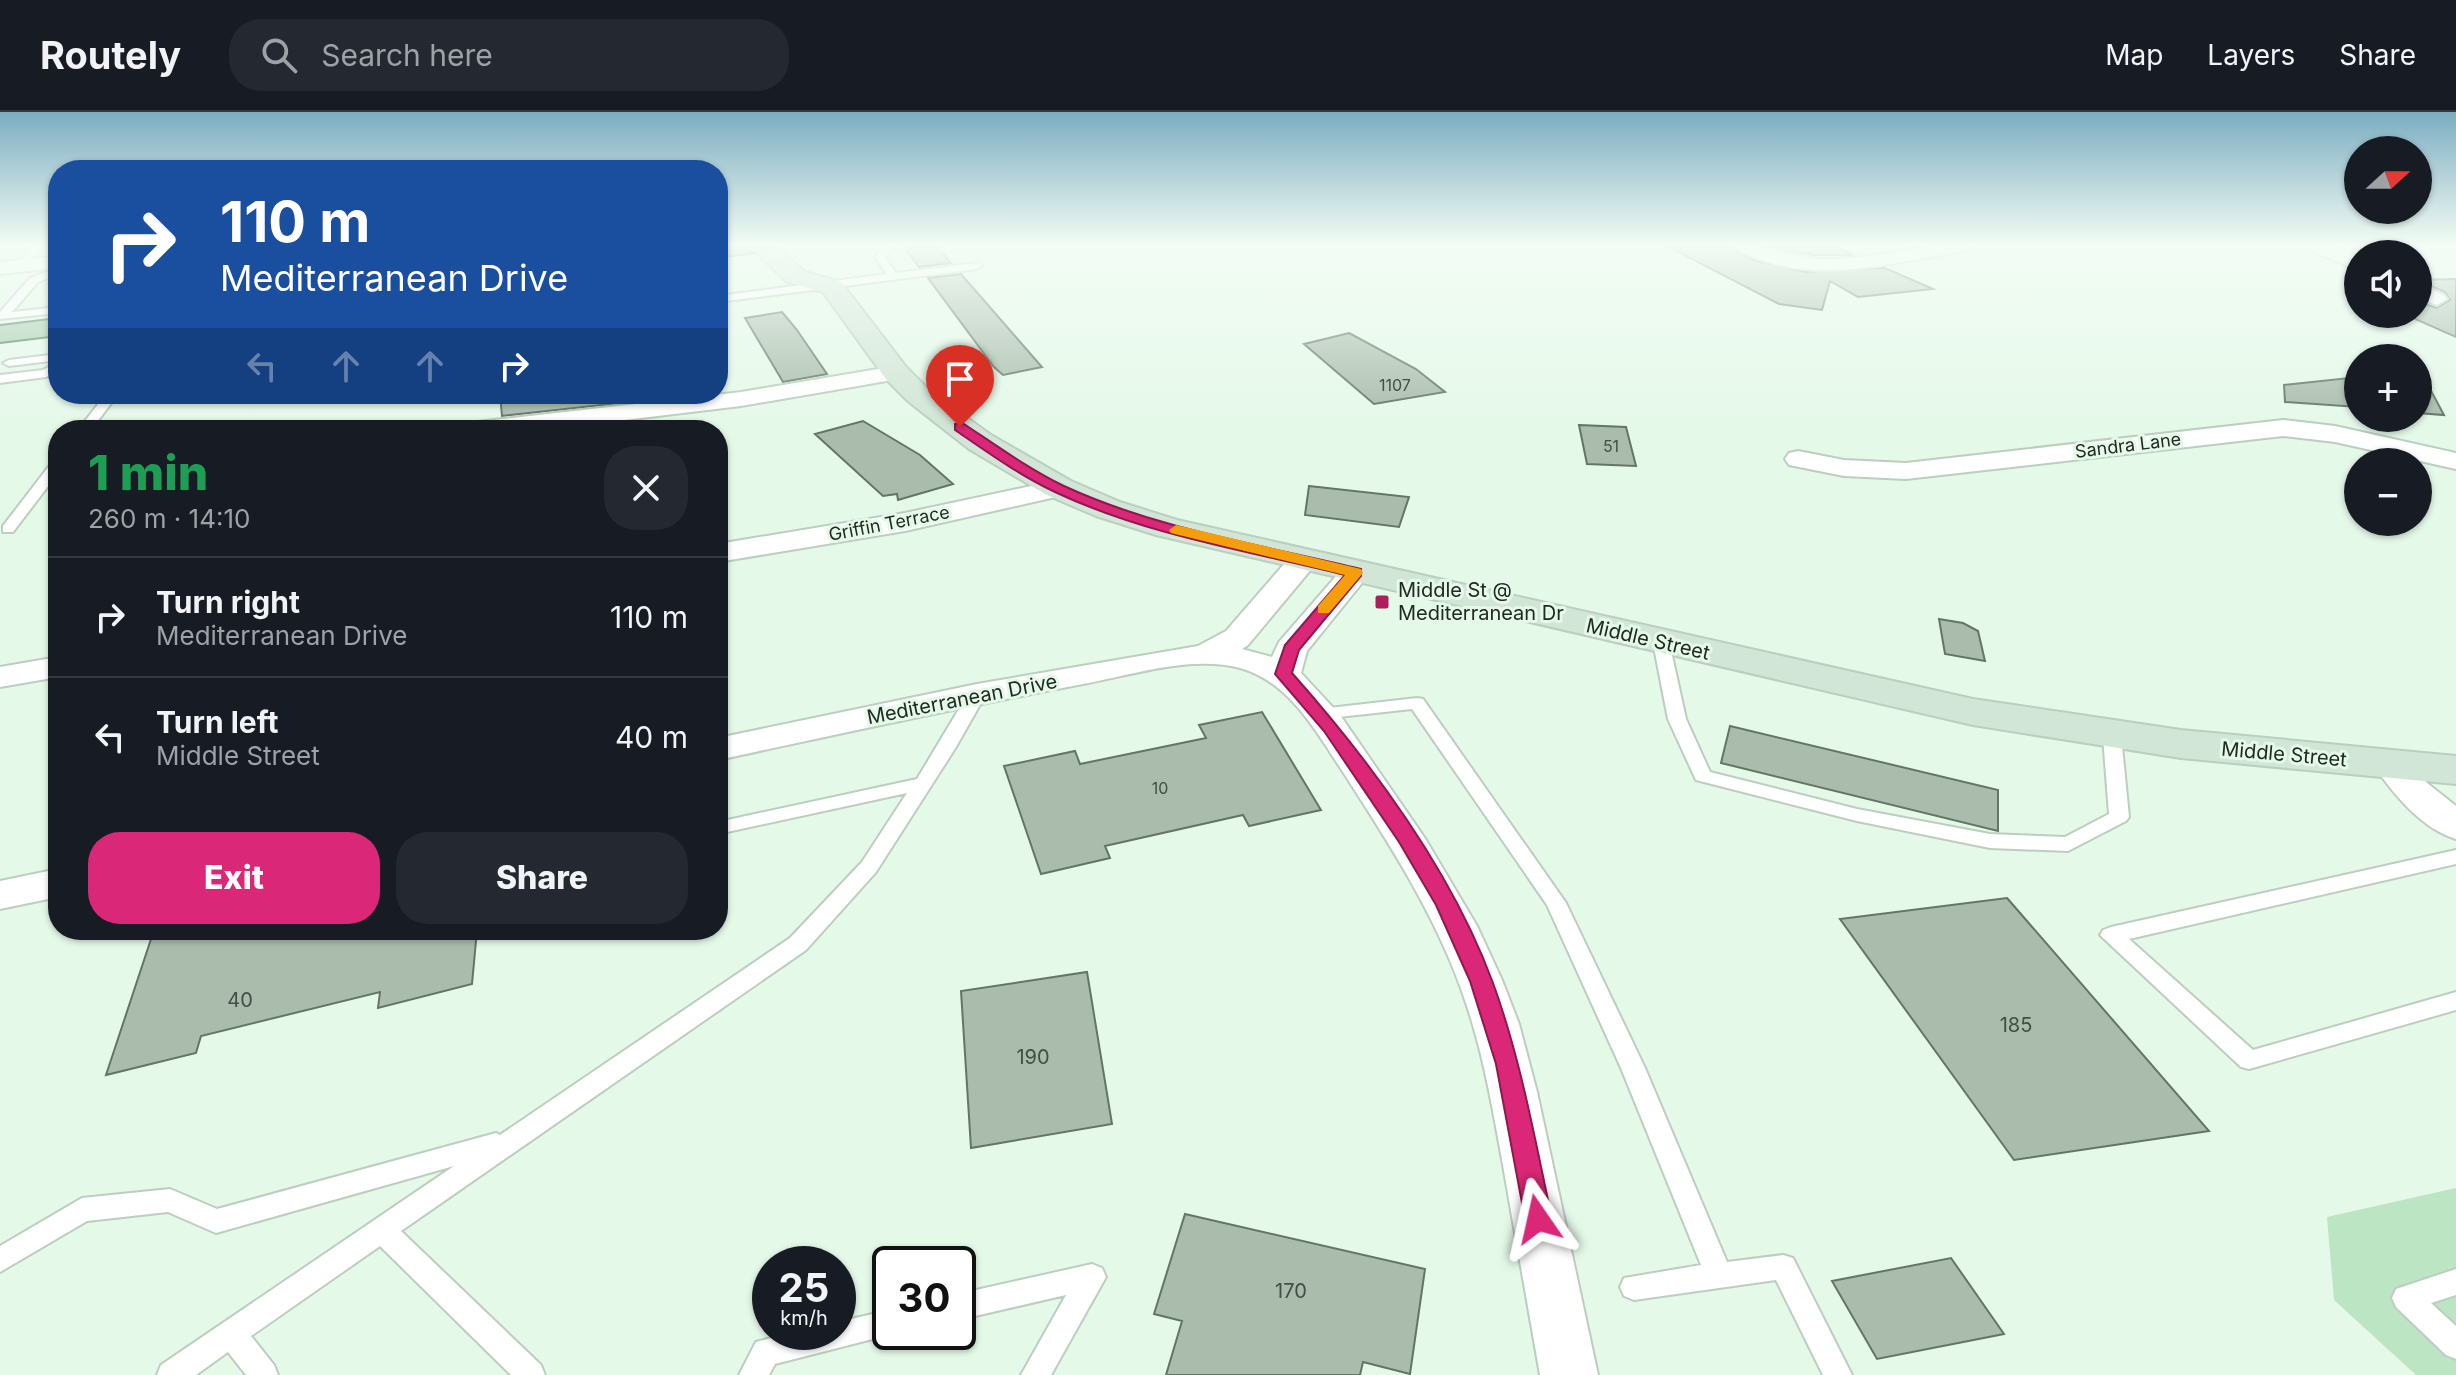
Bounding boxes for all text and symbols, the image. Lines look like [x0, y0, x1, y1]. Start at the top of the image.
search box [229, 19, 789, 91]
text: Routely [40, 32, 181, 78]
icon: search [257, 33, 301, 77]
text: Search here [321, 37, 493, 73]
text: Map [2105, 38, 2163, 72]
text: Layers [2207, 38, 2295, 72]
text: Share [2339, 38, 2416, 72]
north arrow [2344, 136, 2432, 224]
map controls [2344, 136, 2432, 536]
text: 110 m [220, 188, 370, 256]
icon: right [88, 192, 192, 296]
button: sound [2344, 240, 2432, 328]
text: Mediterranean Drive [220, 256, 568, 300]
icon: left [240, 344, 284, 388]
icon: ahead [324, 344, 368, 388]
icon: ahead [408, 344, 452, 388]
icon: right [492, 344, 536, 388]
button: + [2344, 344, 2432, 432]
pin [926, 345, 994, 427]
icon: arrive [938, 357, 982, 401]
house number: 1107 [1379, 375, 1411, 395]
street label: Sandra Lane [2074, 428, 2182, 462]
house number: 51 [1603, 436, 1619, 456]
text: 1 min [88, 443, 208, 502]
button: close [604, 446, 688, 530]
button: − [2344, 448, 2432, 536]
street label: Griffin Terrace [827, 501, 951, 545]
text: 260 m · 14:10 [88, 503, 250, 534]
place label: Middle St @ Mediterranean Dr [1398, 578, 1564, 625]
text: Turn right [156, 584, 300, 620]
marker: Middle St @ Mediterranean Dr [1373, 593, 1391, 611]
icon: right [88, 595, 132, 639]
text: 110 m [610, 599, 688, 635]
street label: Middle Street [1584, 613, 1713, 665]
text: Mediterranean Drive [156, 620, 407, 651]
street label: Mediterranean Drive [865, 669, 1059, 729]
text: Turn left [156, 704, 278, 740]
icon: left [88, 715, 132, 759]
text: 40 m [615, 719, 688, 755]
street label: Middle Street [2220, 737, 2348, 771]
text: Middle Street [156, 740, 320, 771]
house number: 10 [1152, 778, 1168, 798]
button: Exit [88, 832, 380, 924]
button: Share [396, 832, 688, 924]
house number: 40 [227, 988, 253, 1012]
house number: 185 [2000, 1013, 2032, 1037]
house number: 190 [1016, 1045, 1050, 1069]
position arrow [1496, 1177, 1580, 1261]
speed limit sign: 30 [872, 1246, 976, 1350]
text: 25 [779, 1263, 829, 1312]
house number: 170 [1275, 1279, 1307, 1303]
text: km/h [780, 1306, 828, 1330]

